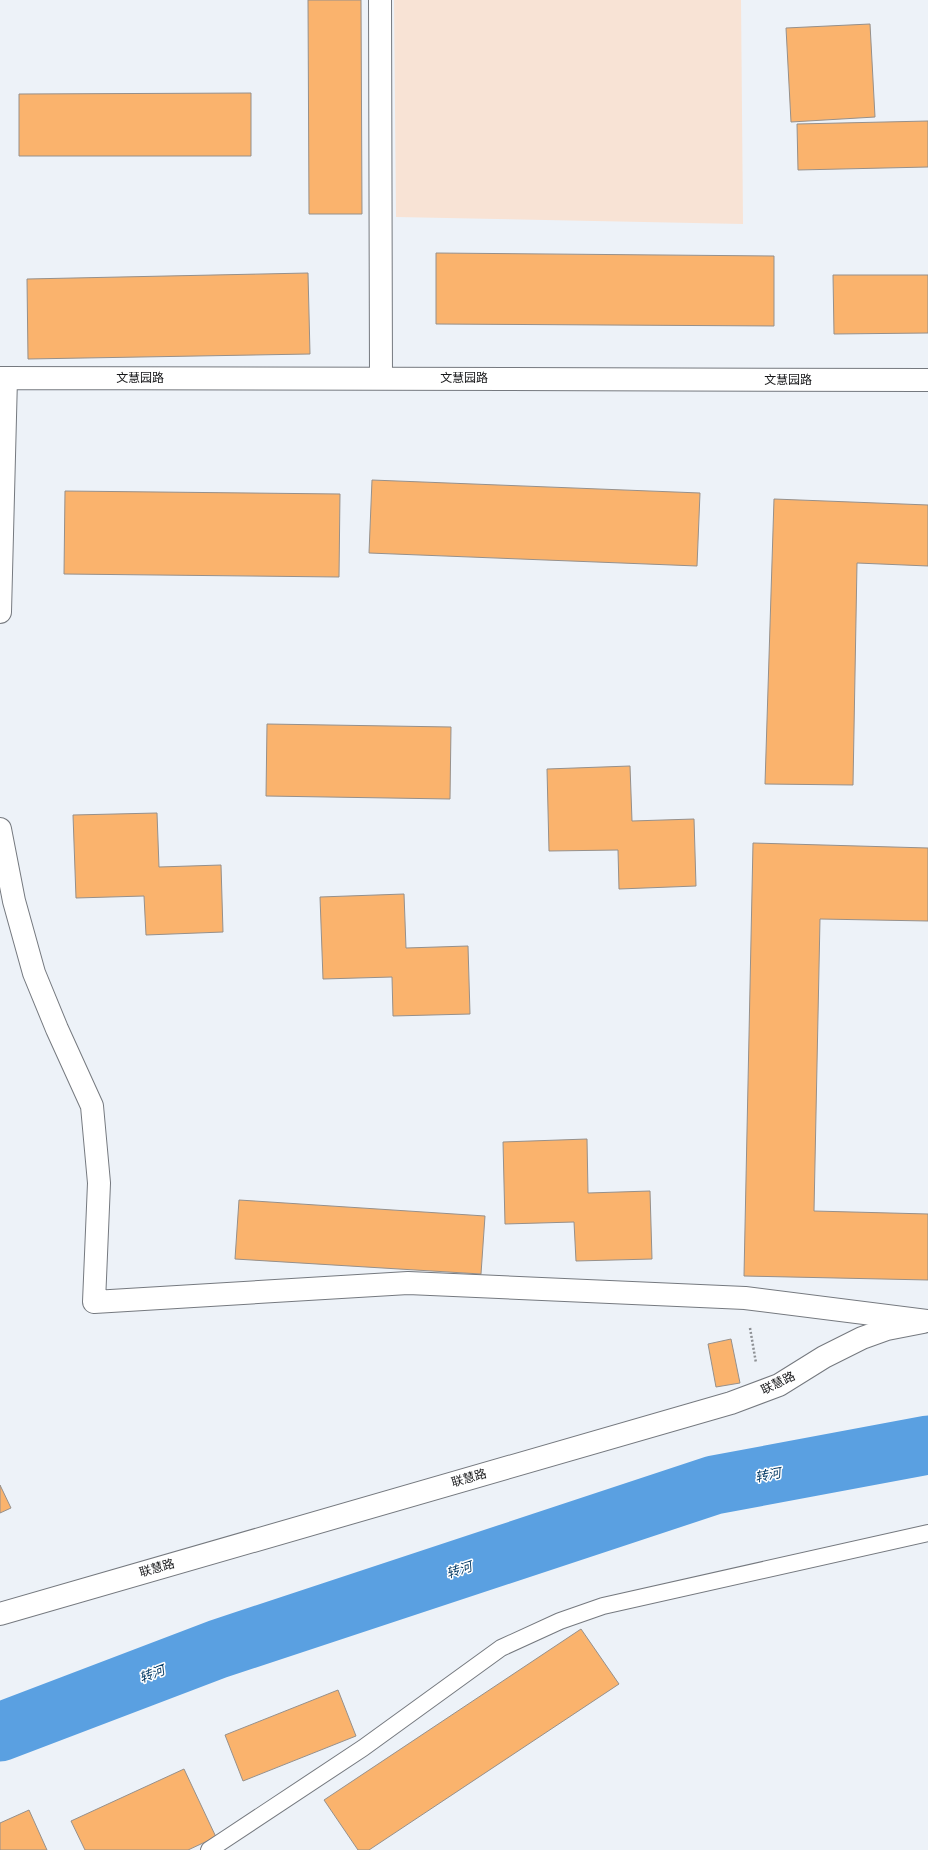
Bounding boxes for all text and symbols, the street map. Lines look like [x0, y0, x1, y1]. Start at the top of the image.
street label: 文慧园路 [116, 370, 164, 386]
street label: 文慧园路 [440, 370, 488, 386]
street label: 文慧园路 [764, 372, 812, 388]
street label: 联慧路 [758, 1368, 798, 1398]
water label: 转河 [754, 1464, 785, 1486]
street label: 联慧路 [449, 1465, 489, 1491]
street label: 联慧路 [137, 1555, 177, 1581]
water label: 转河 [444, 1557, 477, 1582]
water label: 转河 [137, 1660, 170, 1687]

